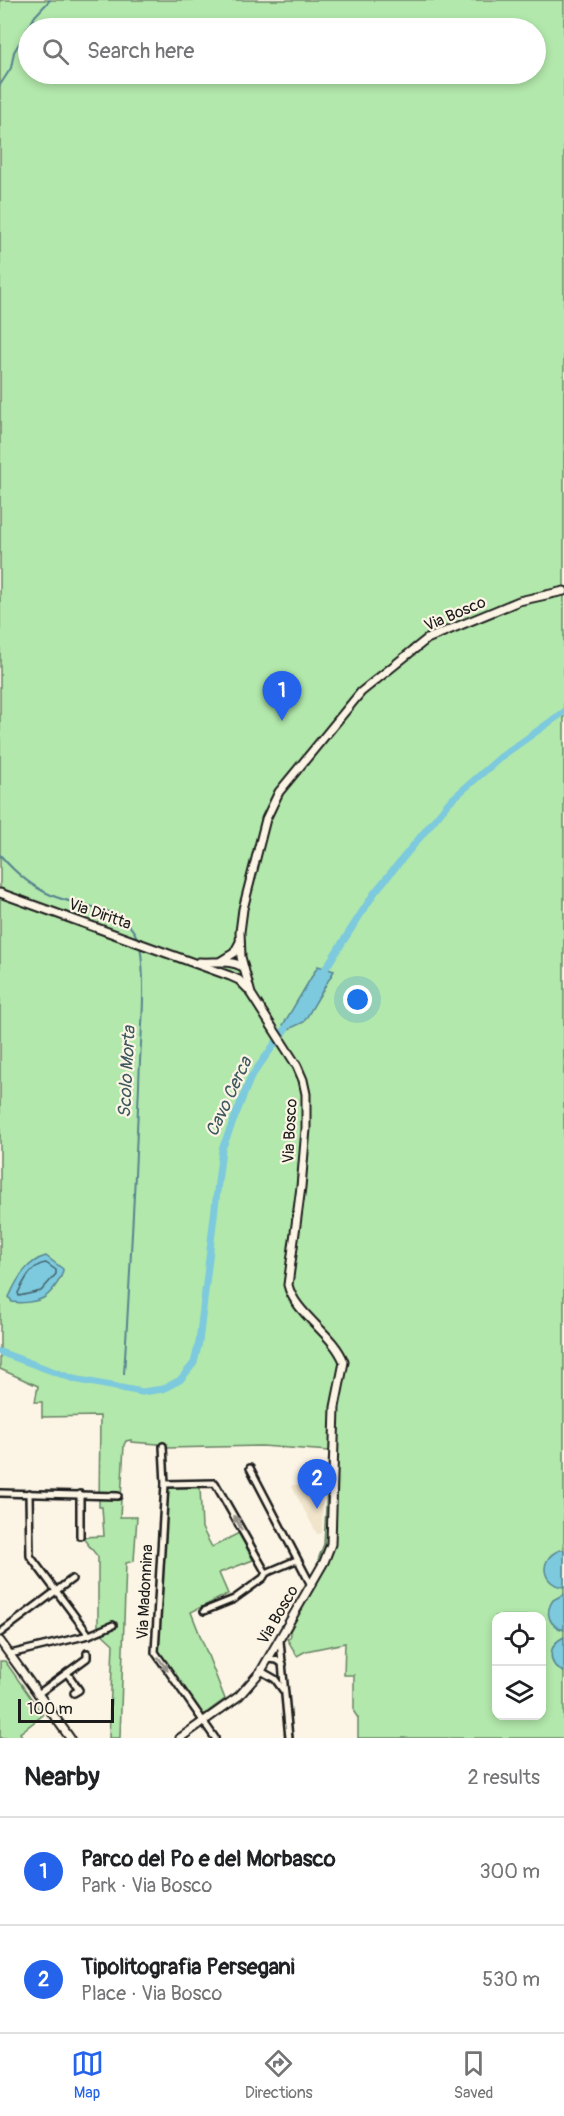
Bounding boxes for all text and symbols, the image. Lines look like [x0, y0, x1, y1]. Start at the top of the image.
search box [18, 18, 546, 84]
icon: search [39, 35, 72, 68]
text: Search here [87, 37, 194, 65]
street label: Via Bosco [421, 592, 489, 636]
pin: 1 [262, 672, 302, 721]
street label: Via Diritta [66, 894, 134, 934]
your location [343, 985, 372, 1014]
water label: Scolo Morta [113, 1024, 141, 1118]
water label: Cavo Cerca [201, 1052, 258, 1140]
street label: Via Bosco [278, 1098, 302, 1164]
pin: 2 [298, 1460, 336, 1509]
one-way arrow [233, 1514, 243, 1531]
street label: Via Madonnina [133, 1544, 157, 1640]
street label: Via Bosco [253, 1582, 303, 1648]
map controls [492, 1612, 546, 1720]
button: locate [492, 1612, 546, 1666]
one-way arrow [157, 1656, 168, 1672]
button: layers [492, 1666, 546, 1720]
scale bar [18, 1696, 114, 1724]
text: 100 m [27, 1699, 73, 1719]
text: Nearby [24, 1761, 100, 1793]
text: 2 results [468, 1765, 540, 1790]
text: Parco del Po e del Morbasco [81, 1845, 336, 1873]
text: 1 [40, 1859, 47, 1884]
text: 300 m [479, 1859, 540, 1884]
text: Park · Via Bosco [81, 1873, 212, 1898]
text: Tipolitografia Persegani [81, 1953, 295, 1981]
text: 2 [38, 1967, 49, 1992]
text: 530 m [482, 1967, 540, 1992]
text: Place · Via Bosco [81, 1981, 222, 2006]
tab: Map [71, 2047, 104, 2103]
tab: Directions [245, 2047, 313, 2103]
tab: Saved [454, 2047, 493, 2103]

